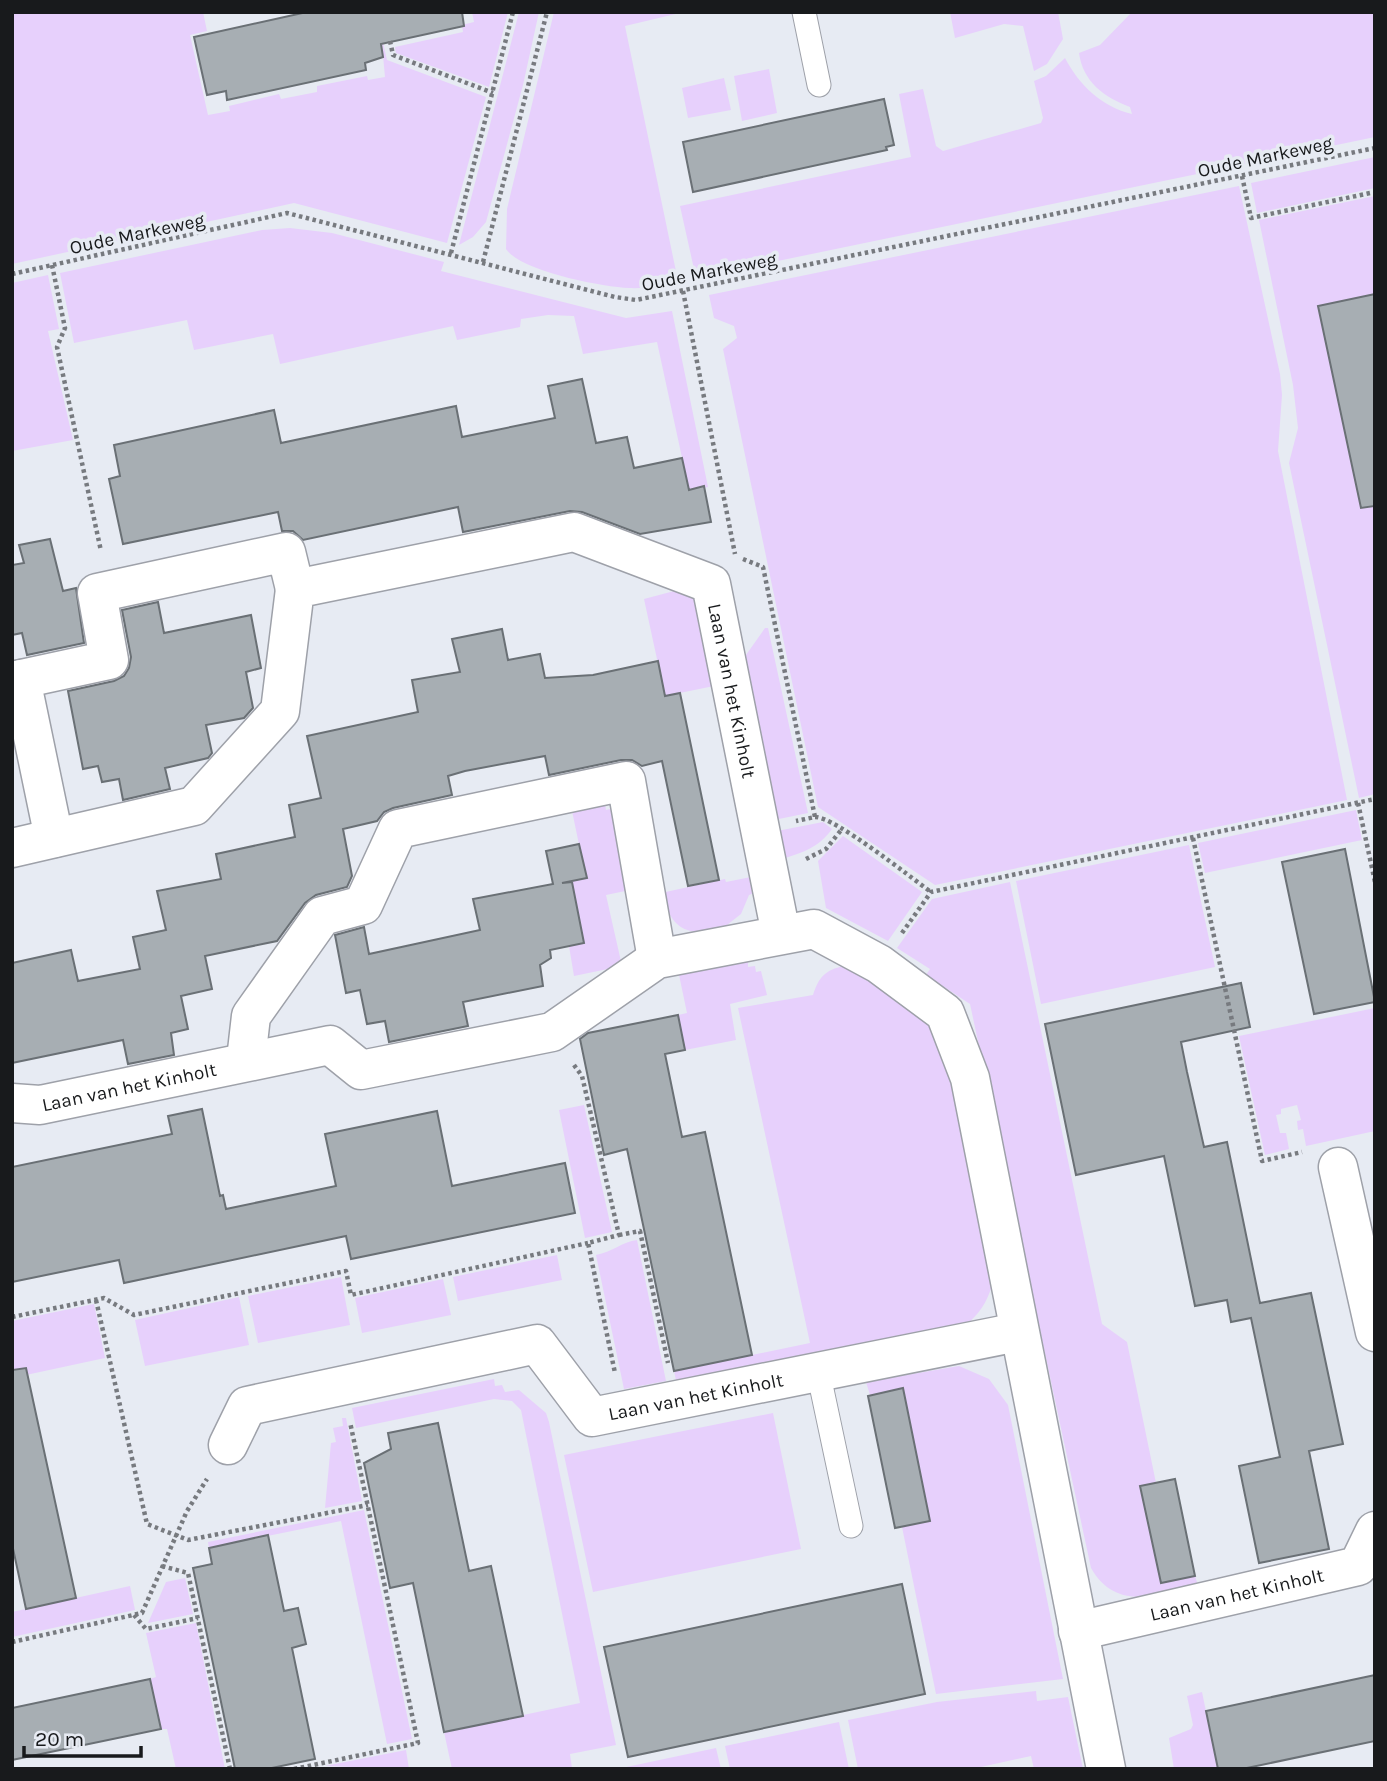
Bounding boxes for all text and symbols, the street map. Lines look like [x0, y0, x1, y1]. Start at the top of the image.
street label: Oude Markeweg [1196, 132, 1335, 182]
street label: Oude Markeweg [68, 209, 207, 259]
street label: Oude Markeweg [640, 248, 779, 296]
street label: Laan van het Kinholt [703, 602, 760, 780]
street label: Laan van het Kinholt [40, 1059, 219, 1116]
street label: Laan van het Kinholt [607, 1369, 785, 1425]
street label: Laan van het Kinholt [1148, 1564, 1326, 1626]
scale bar [24, 1714, 142, 1758]
text: 20 m [35, 1727, 84, 1751]

